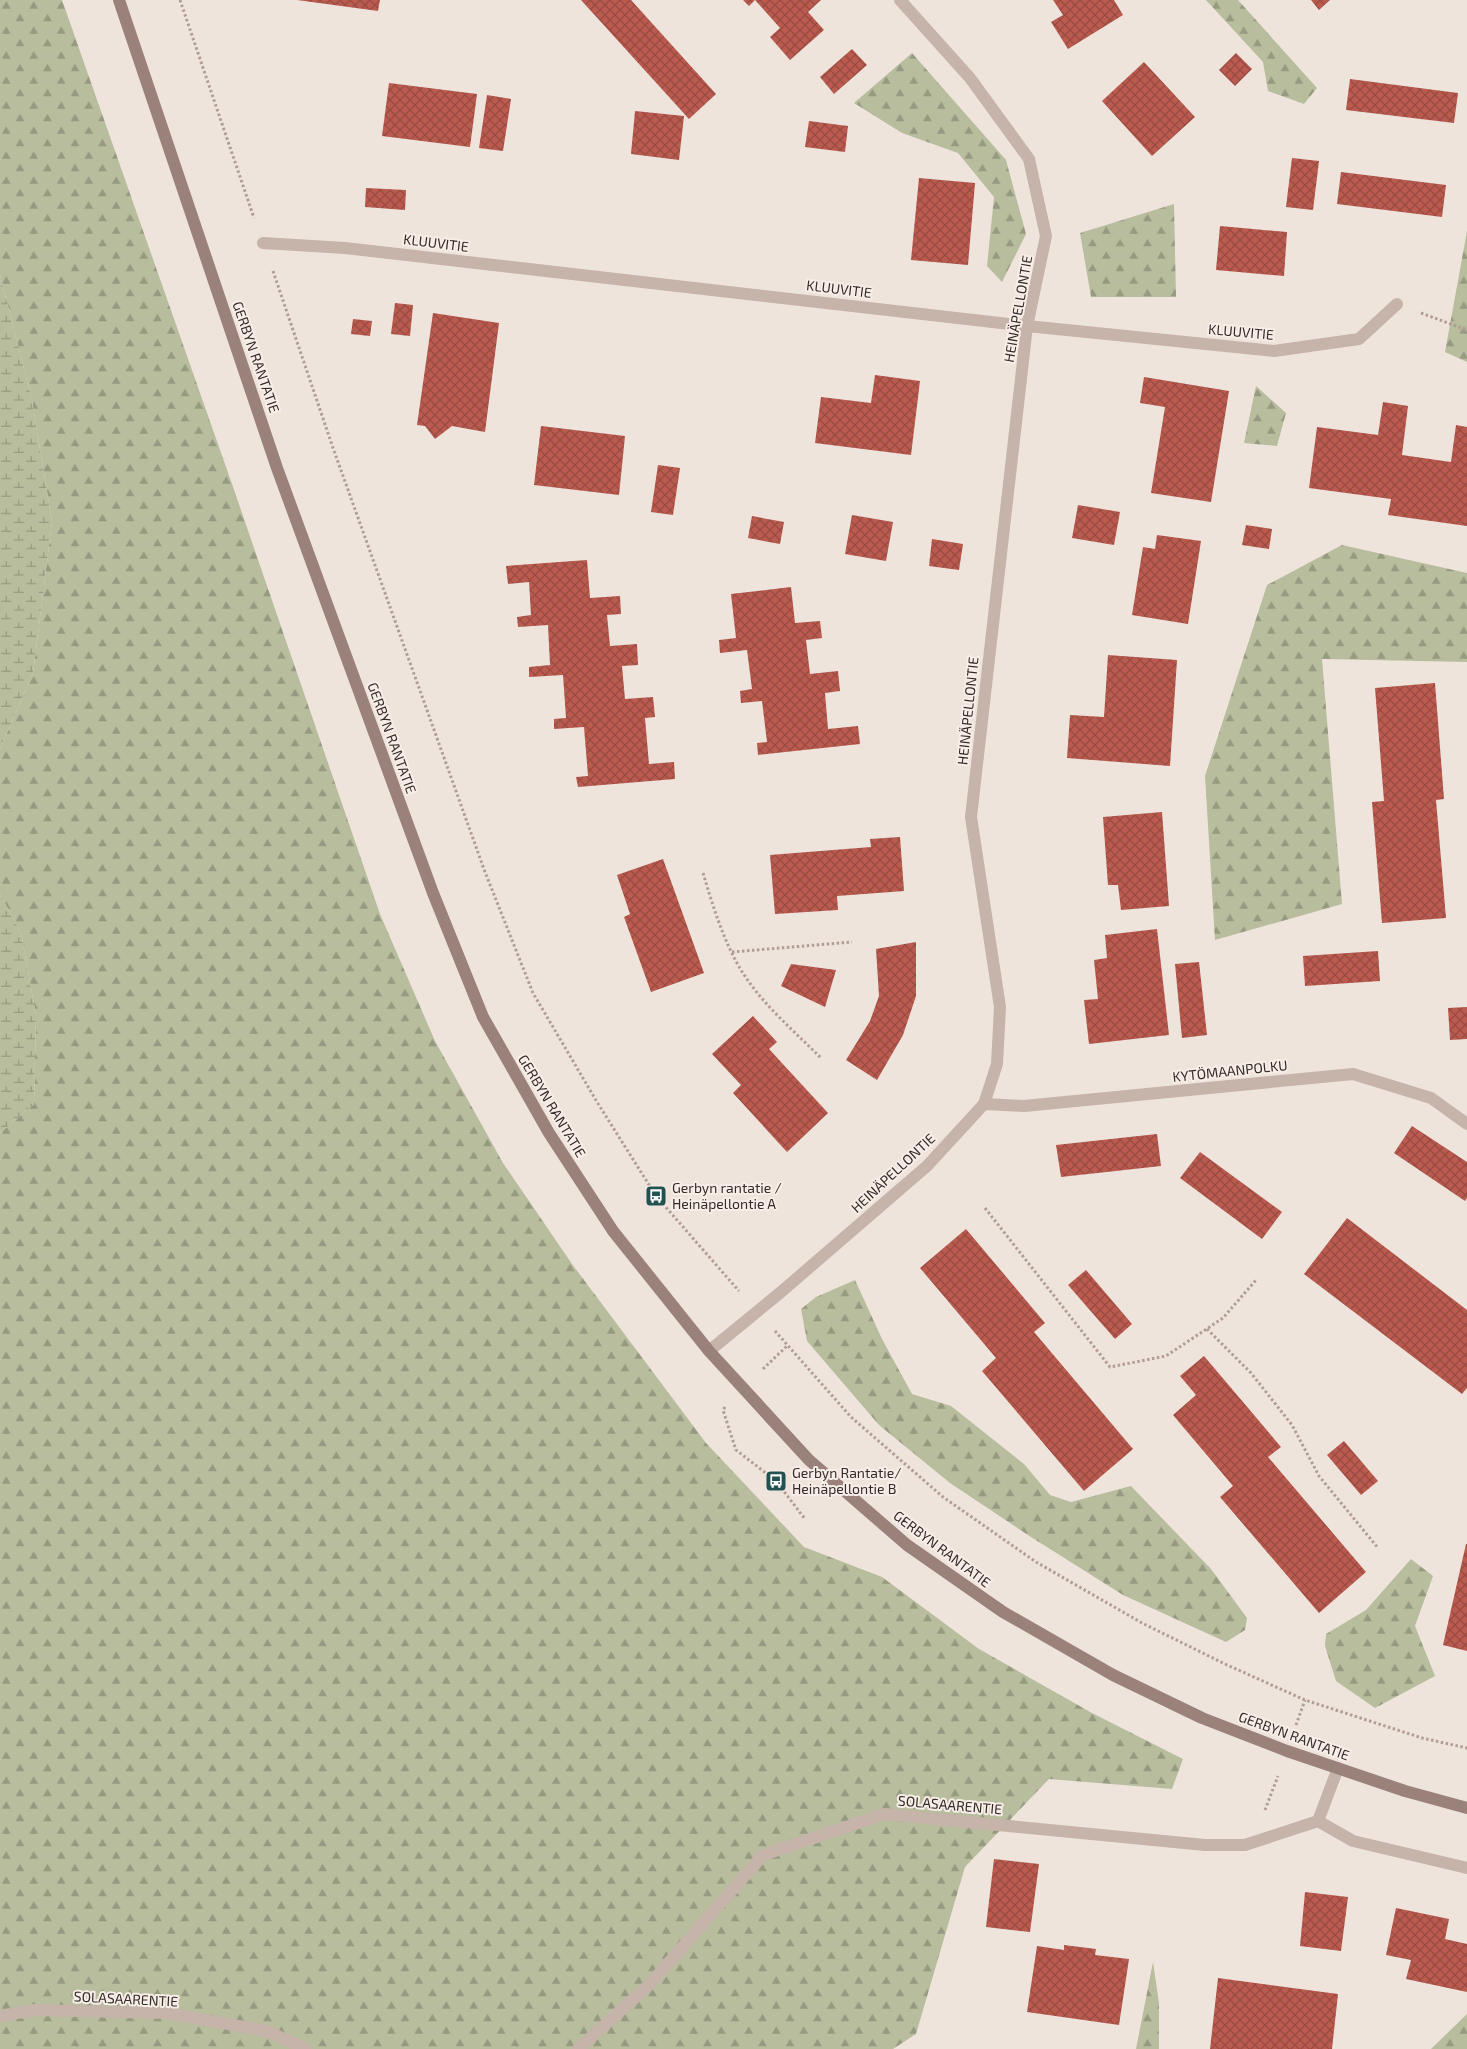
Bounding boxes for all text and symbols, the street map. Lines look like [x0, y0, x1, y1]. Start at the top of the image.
street label: KLUUVITIE [402, 230, 470, 255]
street label: HEINÄPELLONTIE [1000, 254, 1035, 364]
street label: KLUUVITIE [805, 276, 873, 301]
street label: GERBYN RANTATIE [229, 299, 284, 415]
street label: KLUUVITIE [1208, 320, 1275, 343]
street label: HEINÄPELLONTIE [953, 656, 982, 766]
street label: GERBYN RANTATIE [365, 680, 420, 796]
street label: GERBYN RANTATIE [515, 1051, 590, 1160]
street label: KYTÖMAANPOLKU [1172, 1056, 1288, 1085]
street label: HEINÄPELLONTIE [847, 1129, 938, 1216]
place label: Gerbyn rantatie / Heinäpellontie A [672, 1179, 782, 1212]
bus stop icon: Gerbyn rantatie / Heinäpellontie A [644, 1184, 668, 1208]
place label: Gerbyn Rantatie/ Heinäpellontie B [792, 1464, 902, 1497]
bus stop icon: Gerbyn Rantatie/ Heinäpellontie B [764, 1469, 788, 1493]
street label: GERBYN RANTATIE [891, 1507, 994, 1591]
street label: GERBYN RANTATIE [1236, 1708, 1352, 1764]
street label: SOLASAARENTIE [897, 1791, 1003, 1818]
street label: SOLASAARENTIE [73, 1987, 179, 2010]

